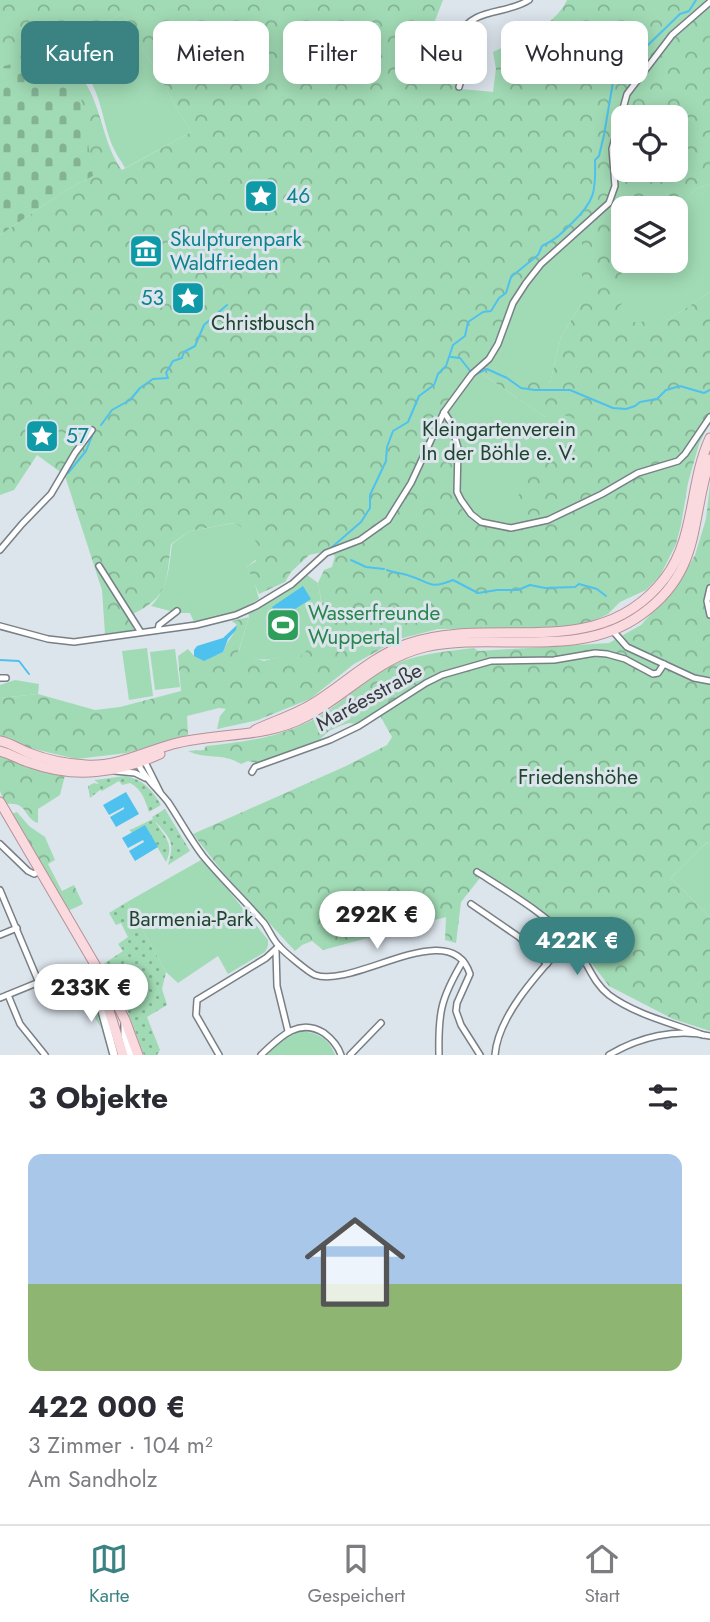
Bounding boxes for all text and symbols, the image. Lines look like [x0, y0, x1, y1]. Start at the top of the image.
chip: Kaufen [21, 21, 139, 84]
chip: Mieten [153, 21, 269, 84]
chip: Filter [283, 21, 381, 84]
chip: Neu [395, 21, 487, 84]
chip: Wohnung [501, 21, 648, 84]
map controls [611, 105, 688, 273]
button: locate [611, 105, 688, 182]
place icon: 46 [242, 177, 280, 215]
place label: 46 [286, 181, 310, 211]
button: layers [611, 196, 688, 273]
place label: Skulpturenpark Waldfrieden [170, 224, 302, 278]
museum icon: Skulpturenpark Waldfrieden [127, 232, 165, 270]
place icon: 53 [169, 279, 207, 317]
place label: 53 [141, 283, 164, 313]
park label: Christbusch [211, 308, 315, 338]
park label: Kleingartenverein In der Böhle e. V. [421, 414, 577, 468]
place icon: 57 [23, 417, 61, 455]
place label: 57 [66, 421, 89, 451]
place label: Wasserfreunde Wuppertal [308, 598, 440, 652]
sports icon: Wasserfreunde Wuppertal [264, 606, 302, 644]
street label: Maréesstraße [310, 655, 428, 739]
park label: Friedenshöhe [518, 762, 638, 792]
pin: 292K € [320, 892, 434, 951]
text: 292K € [335, 897, 419, 931]
park label: Barmenia-Park [129, 904, 254, 934]
pin: 422K € [520, 918, 634, 977]
text: 422K € [535, 923, 619, 957]
pin: 233K € [34, 964, 148, 1024]
text: 233K € [50, 970, 132, 1004]
text: 3 Objekte [28, 1076, 168, 1119]
icon: filters [644, 1078, 682, 1116]
icon: home [292, 1199, 418, 1325]
text: 422 000 € [28, 1385, 186, 1428]
text: 3 Zimmer · 104 m² [28, 1428, 213, 1462]
text: Am Sandholz [28, 1462, 157, 1496]
tab: Karte [89, 1540, 130, 1609]
tab: Gespeichert [308, 1540, 405, 1609]
tab: Start [583, 1540, 621, 1609]

